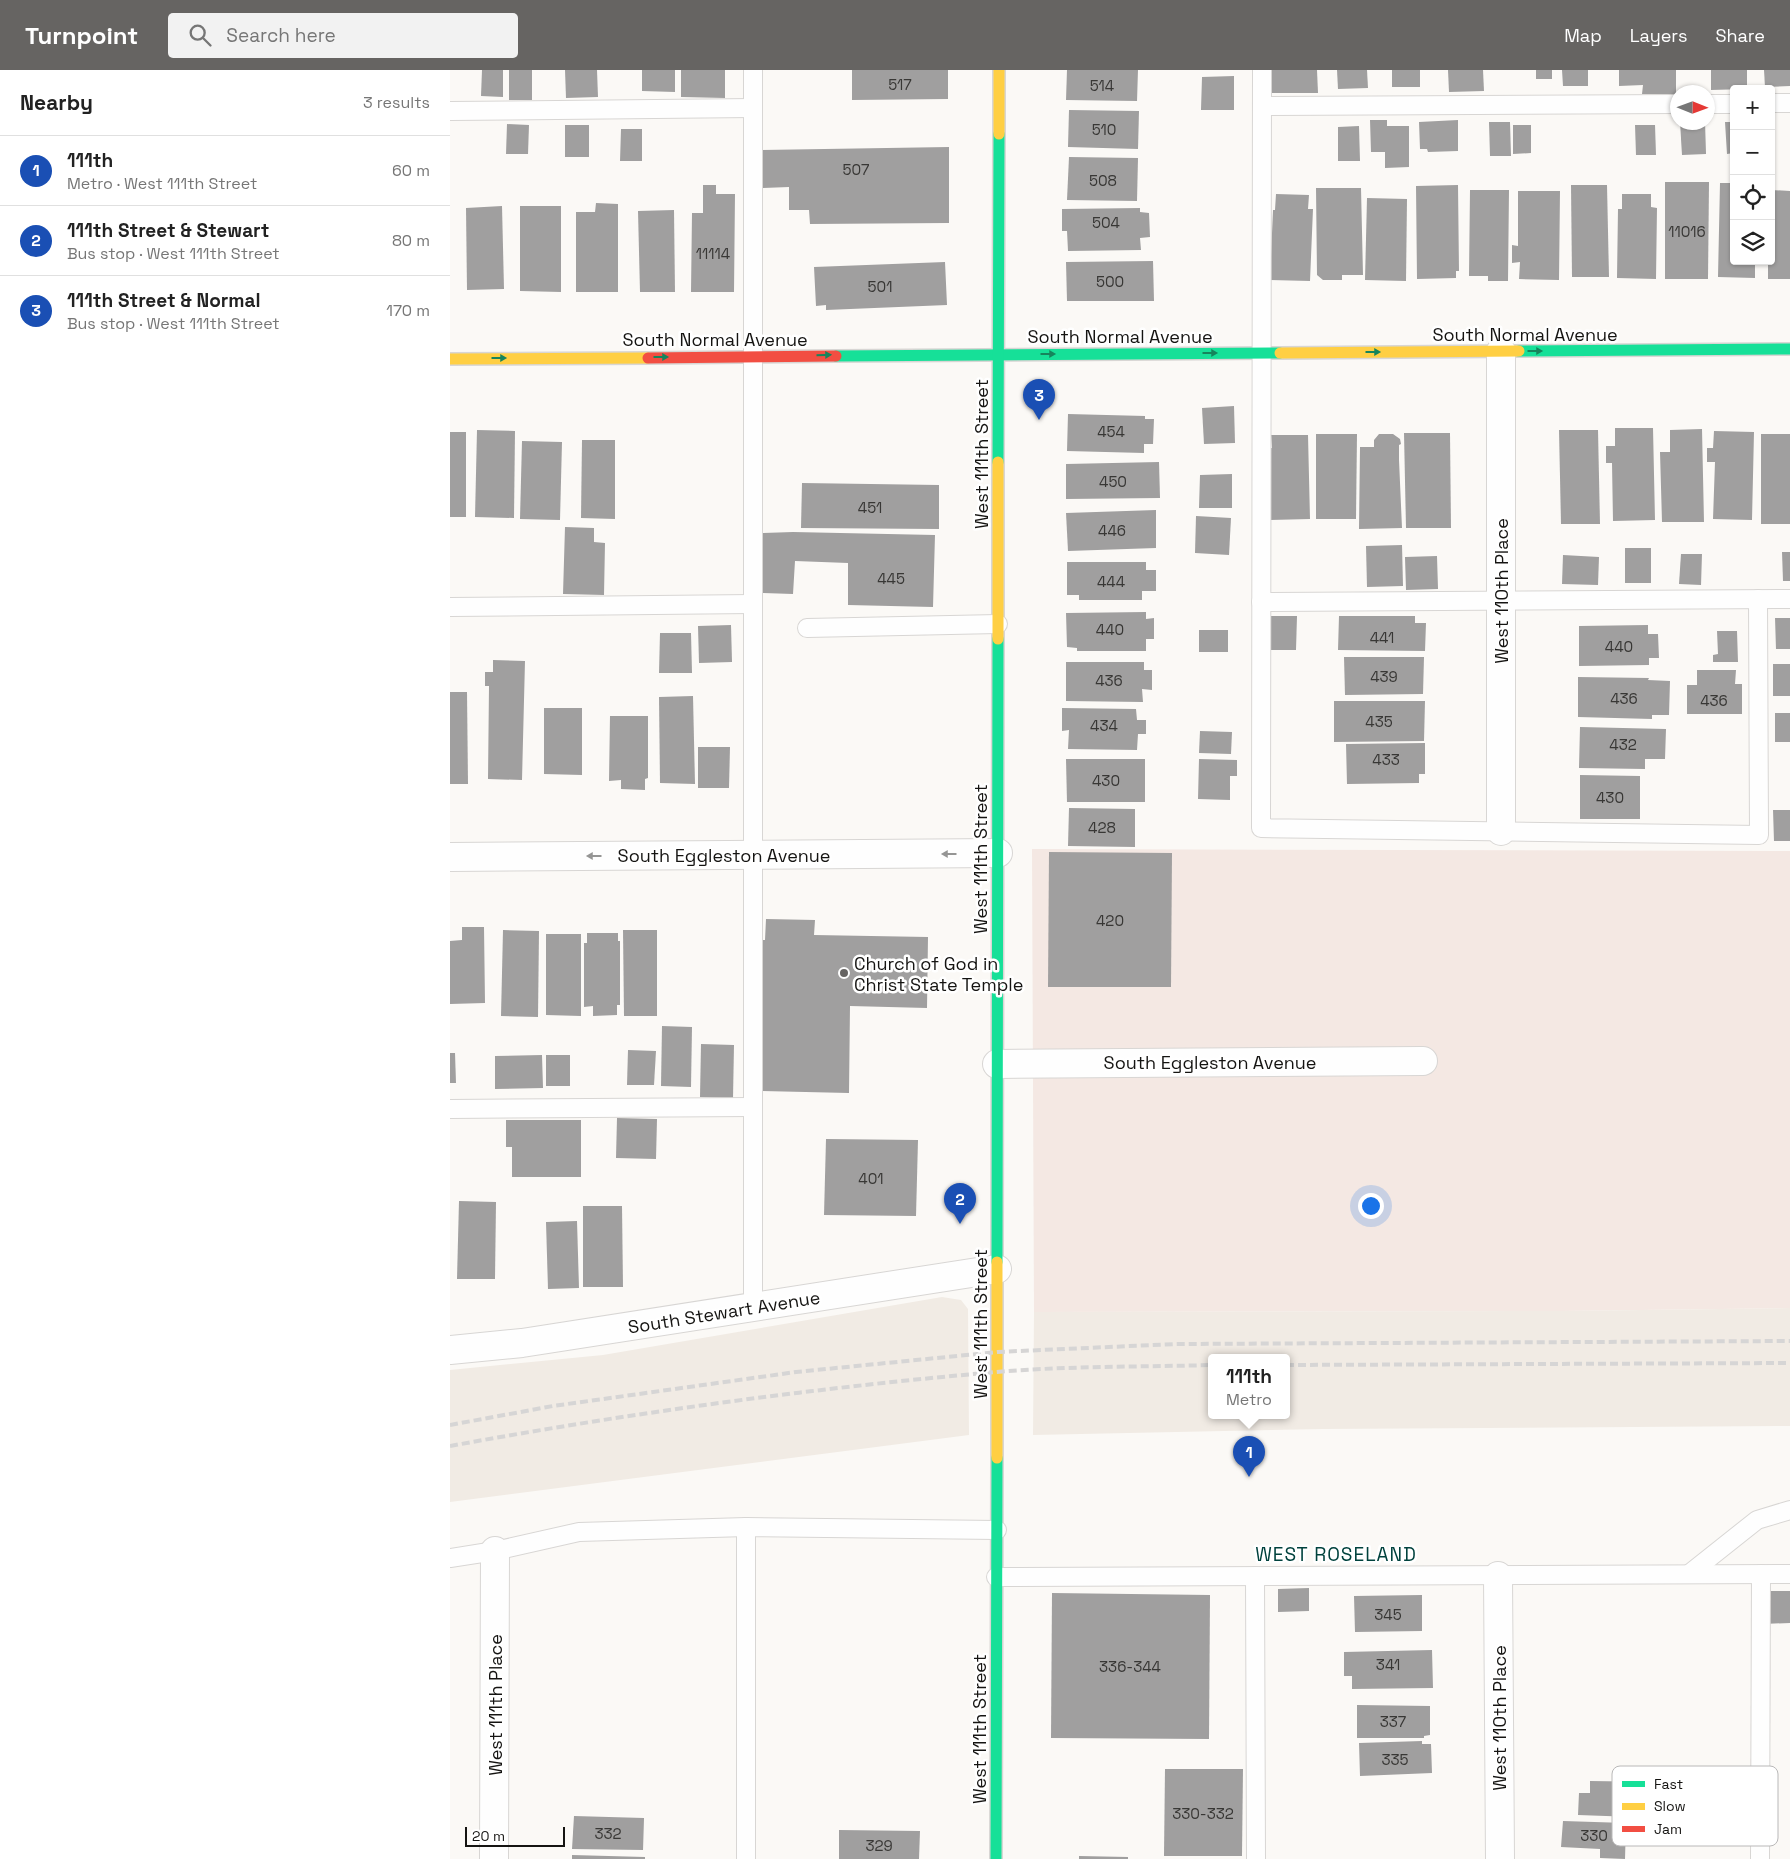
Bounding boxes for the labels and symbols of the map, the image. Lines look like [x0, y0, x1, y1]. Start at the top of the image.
house number: 517 [888, 75, 912, 94]
house number: 514 [1090, 76, 1114, 95]
north arrow [1670, 85, 1715, 130]
house number: 510 [1092, 120, 1116, 139]
house number: 507 [843, 160, 869, 179]
house number: 508 [1089, 171, 1117, 190]
house number: 504 [1092, 213, 1120, 232]
house number: 11016 [1668, 222, 1706, 241]
house number: 11114 [696, 244, 730, 263]
house number: 500 [1096, 272, 1124, 291]
house number: 501 [868, 277, 892, 296]
street label: South Normal Avenue [1432, 323, 1618, 346]
street label: South Normal Avenue [1027, 325, 1213, 348]
street label: South Normal Avenue [622, 328, 808, 351]
one-way arrow [1527, 347, 1543, 355]
one-way arrow [1365, 348, 1381, 356]
one-way arrow [1202, 349, 1218, 357]
one-way arrow [1040, 350, 1056, 358]
one-way arrow [816, 351, 832, 359]
one-way arrow [653, 353, 669, 361]
one-way arrow [491, 354, 507, 362]
street label: West 111th Street [970, 379, 993, 529]
pin: 3 [1023, 379, 1055, 420]
house number: 454 [1097, 422, 1125, 441]
house number: 450 [1099, 472, 1127, 491]
house number: 451 [858, 498, 882, 517]
street label: West 110th Place [1490, 518, 1513, 664]
house number: 446 [1098, 521, 1126, 540]
house number: 445 [877, 569, 905, 588]
house number: 444 [1097, 572, 1125, 591]
house number: 440 [1096, 620, 1124, 639]
house number: 441 [1370, 628, 1394, 647]
house number: 440 [1605, 637, 1633, 656]
house number: 439 [1370, 667, 1398, 686]
house number: 436 [1095, 671, 1123, 690]
house number: 436 [1610, 689, 1638, 708]
house number: 436 [1700, 691, 1728, 710]
house number: 435 [1365, 712, 1393, 731]
house number: 434 [1090, 716, 1118, 735]
house number: 432 [1609, 735, 1637, 754]
house number: 433 [1372, 750, 1400, 769]
house number: 430 [1092, 771, 1120, 790]
street label: West 111th Street [969, 784, 992, 934]
house number: 430 [1596, 788, 1624, 807]
house number: 428 [1088, 818, 1116, 837]
street label: South Eggleston Avenue [618, 844, 830, 867]
one-way arrow [941, 850, 957, 858]
one-way arrow [586, 852, 602, 860]
house number: 420 [1096, 911, 1124, 930]
place label: Church of God in Christ State Temple [854, 952, 1023, 996]
marker: Church of God in Christ State Temple [838, 967, 850, 979]
street label: South Eggleston Avenue [1104, 1051, 1316, 1074]
house number: 401 [858, 1169, 884, 1188]
pin: 2 [944, 1183, 976, 1224]
your location [1358, 1193, 1384, 1219]
street label: West 111th Street [969, 1249, 992, 1399]
street label: South Stewart Avenue [626, 1285, 822, 1339]
pin: 1 [1233, 1436, 1265, 1477]
district label: WEST ROSELAND [1255, 1542, 1417, 1567]
house number: 345 [1374, 1605, 1402, 1624]
street label: West 111th Place [484, 1634, 507, 1776]
street label: West 110th Place [1488, 1645, 1511, 1791]
street label: West 111th Street [968, 1654, 991, 1804]
house number: 341 [1376, 1655, 1400, 1674]
house number: 336-344 [1099, 1657, 1161, 1676]
house number: 337 [1380, 1712, 1406, 1731]
house number: 335 [1381, 1750, 1409, 1769]
legend [1612, 1766, 1778, 1846]
text: Fast [1654, 1775, 1683, 1793]
text: Slow [1654, 1797, 1686, 1815]
house number: 330-332 [1172, 1804, 1234, 1823]
text: Jam [1654, 1820, 1682, 1838]
scale bar [465, 1824, 565, 1847]
house number: 332 [594, 1824, 622, 1843]
house number: 330 [1580, 1826, 1608, 1845]
house number: 329 [865, 1836, 893, 1855]

